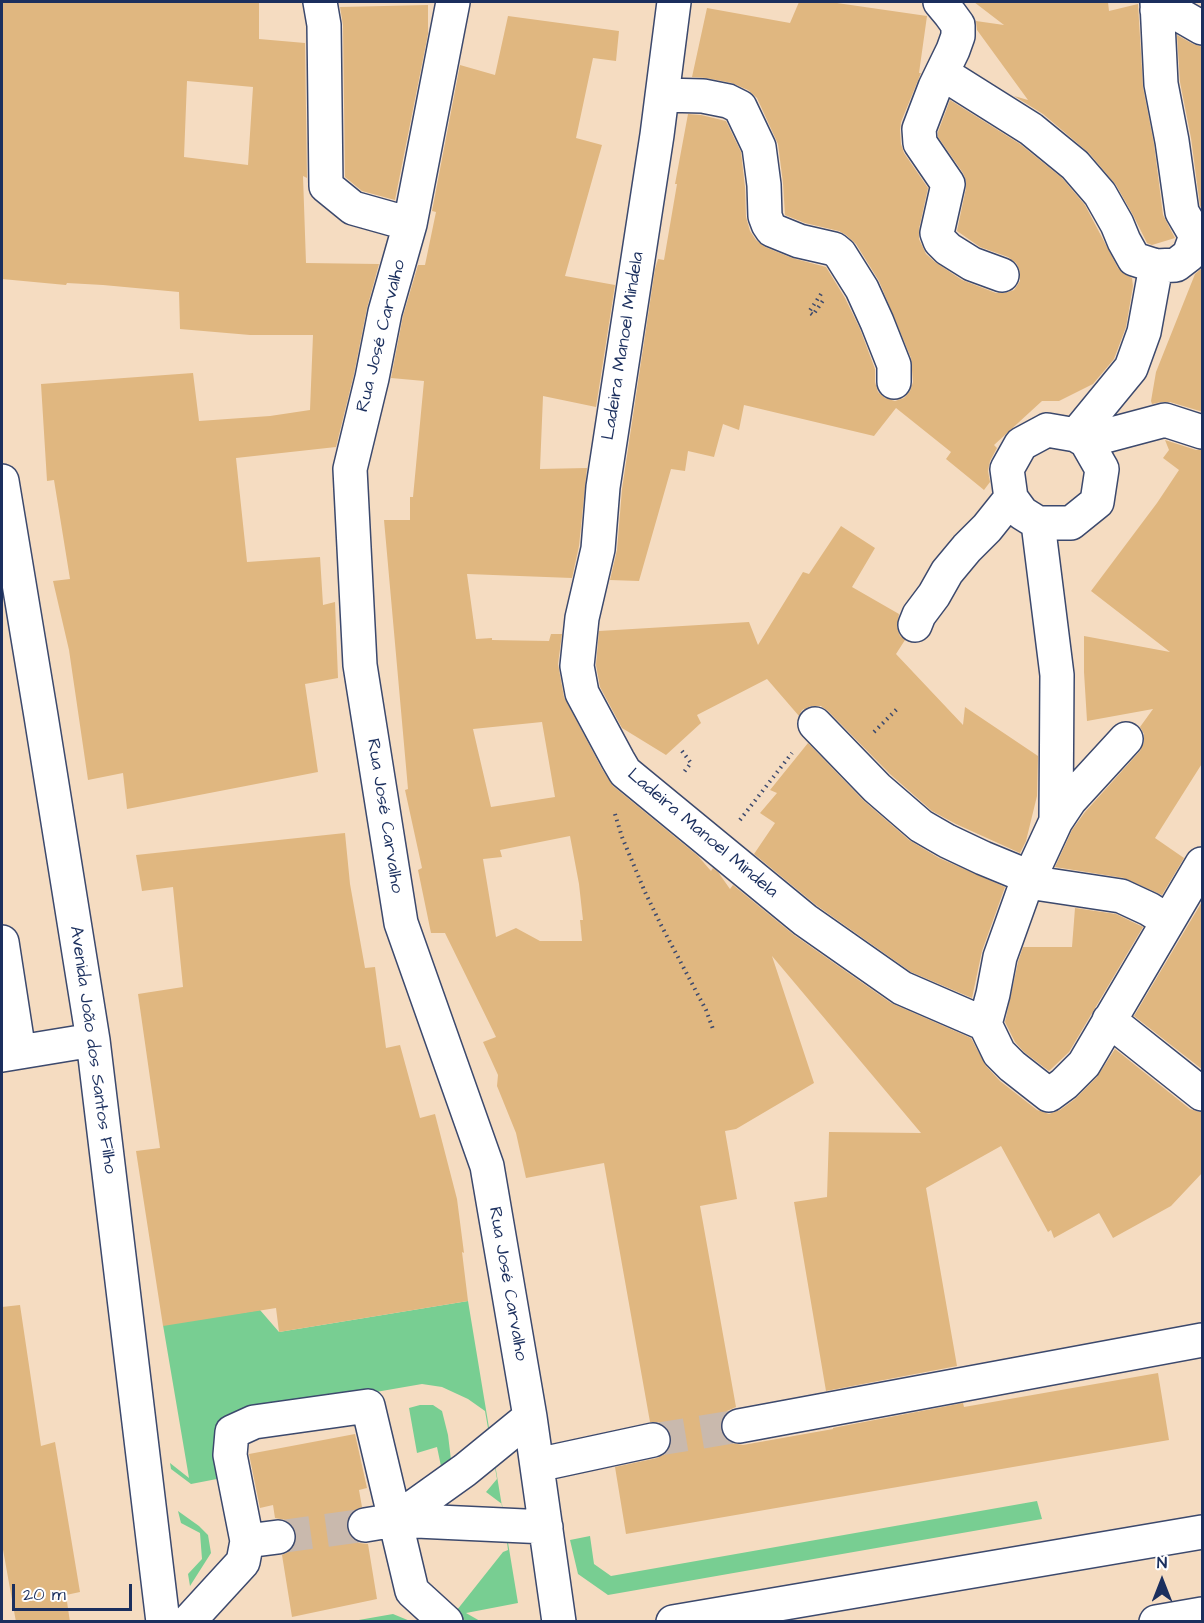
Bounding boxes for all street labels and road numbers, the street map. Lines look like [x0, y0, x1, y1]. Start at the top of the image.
street label: Ladeira Manoel Mindela [598, 250, 650, 442]
street label: Rua José Carvalho [353, 258, 411, 414]
street label: Rua José Carvalho [361, 737, 407, 895]
street label: Ladeira Manoel Mindela [622, 765, 782, 903]
street label: Avenida João dos Santos Filho [64, 925, 120, 1175]
street label: Rua José Carvalho [483, 1205, 531, 1363]

